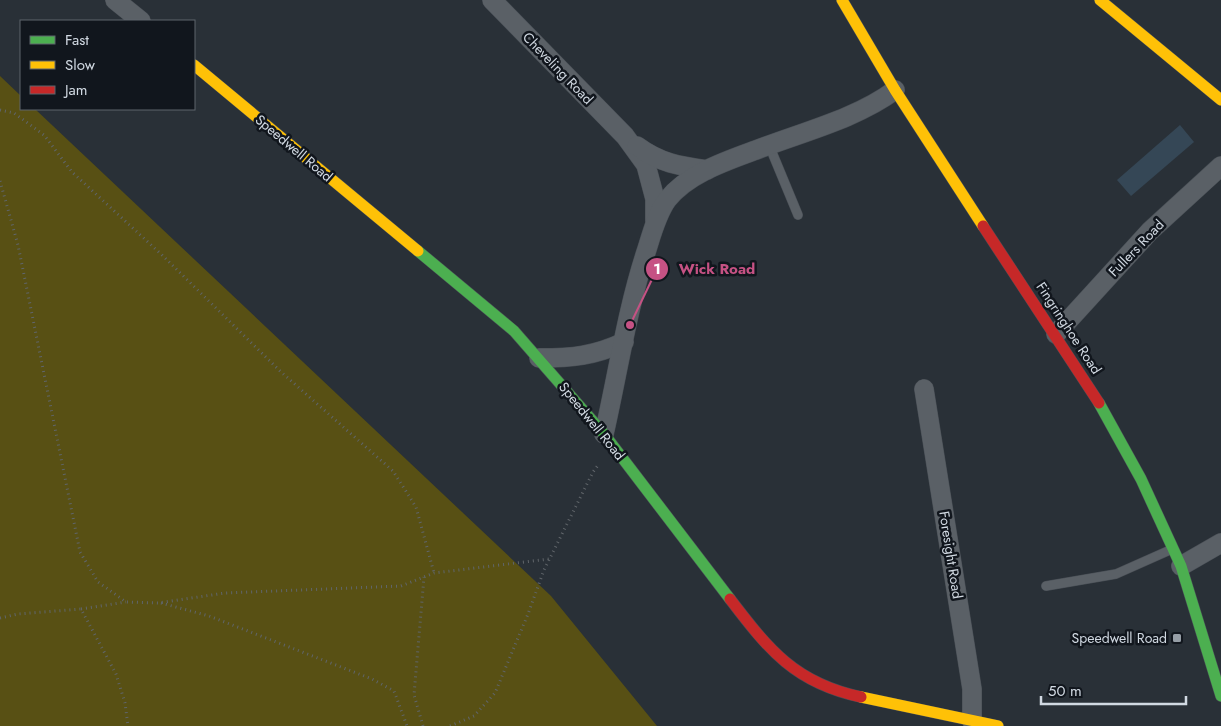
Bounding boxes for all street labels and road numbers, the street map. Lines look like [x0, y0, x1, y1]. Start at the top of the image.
street label: Cheveling Road [518, 27, 598, 109]
street label: Speedwell Road [251, 110, 337, 186]
street label: Fullers Road [1104, 215, 1168, 281]
street label: Fingringhoe Road [1032, 278, 1106, 378]
street label: Speedwell Road [554, 378, 630, 464]
street label: Foresight Road [934, 510, 968, 600]

